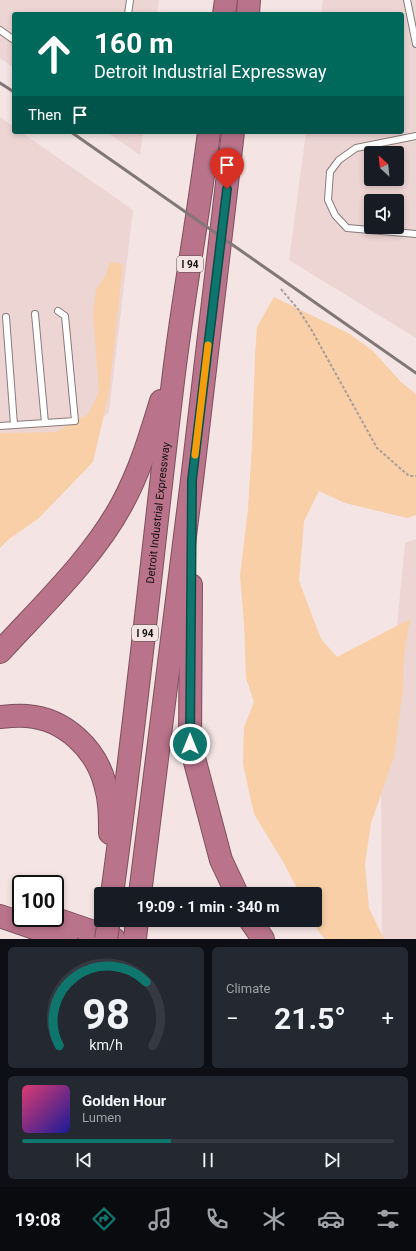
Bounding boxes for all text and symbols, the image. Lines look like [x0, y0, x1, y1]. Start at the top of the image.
text: 160 m [94, 27, 173, 60]
icon: ahead [28, 28, 80, 80]
text: Detroit Industrial Expressway [94, 61, 326, 82]
icon: arrive [69, 104, 91, 126]
text: Then [28, 106, 61, 124]
north arrow [364, 146, 404, 186]
map controls [364, 146, 404, 234]
pin [210, 148, 244, 189]
icon: arrive [216, 154, 238, 176]
button: sound [364, 194, 404, 234]
road number: I 94 [177, 256, 203, 272]
street label: Detroit Industrial Expressway [144, 441, 173, 584]
road number: I 94 [132, 625, 158, 641]
position arrow [169, 723, 211, 765]
speed limit sign: 100 [12, 875, 64, 927]
text: 19:09 · 1 min · 340 m [137, 898, 279, 916]
text: Climate [226, 981, 270, 996]
text: 98 [82, 989, 130, 1038]
text: 21.5° [274, 1001, 346, 1036]
text: − [226, 1006, 239, 1031]
text: + [382, 1006, 394, 1031]
text: km/h [89, 1036, 123, 1052]
text: Golden Hour [82, 1092, 166, 1110]
text: Lumen [82, 1110, 121, 1125]
icon: previous [73, 1149, 95, 1171]
icon: pause [197, 1149, 219, 1171]
icon: next [321, 1149, 343, 1171]
icon: directions [90, 1205, 118, 1233]
icon: music [146, 1205, 174, 1233]
icon: phone [203, 1205, 231, 1233]
icon: climate [260, 1205, 288, 1233]
icon: car [317, 1205, 345, 1233]
icon: filters [374, 1205, 402, 1233]
text: 19:08 [14, 1209, 61, 1230]

